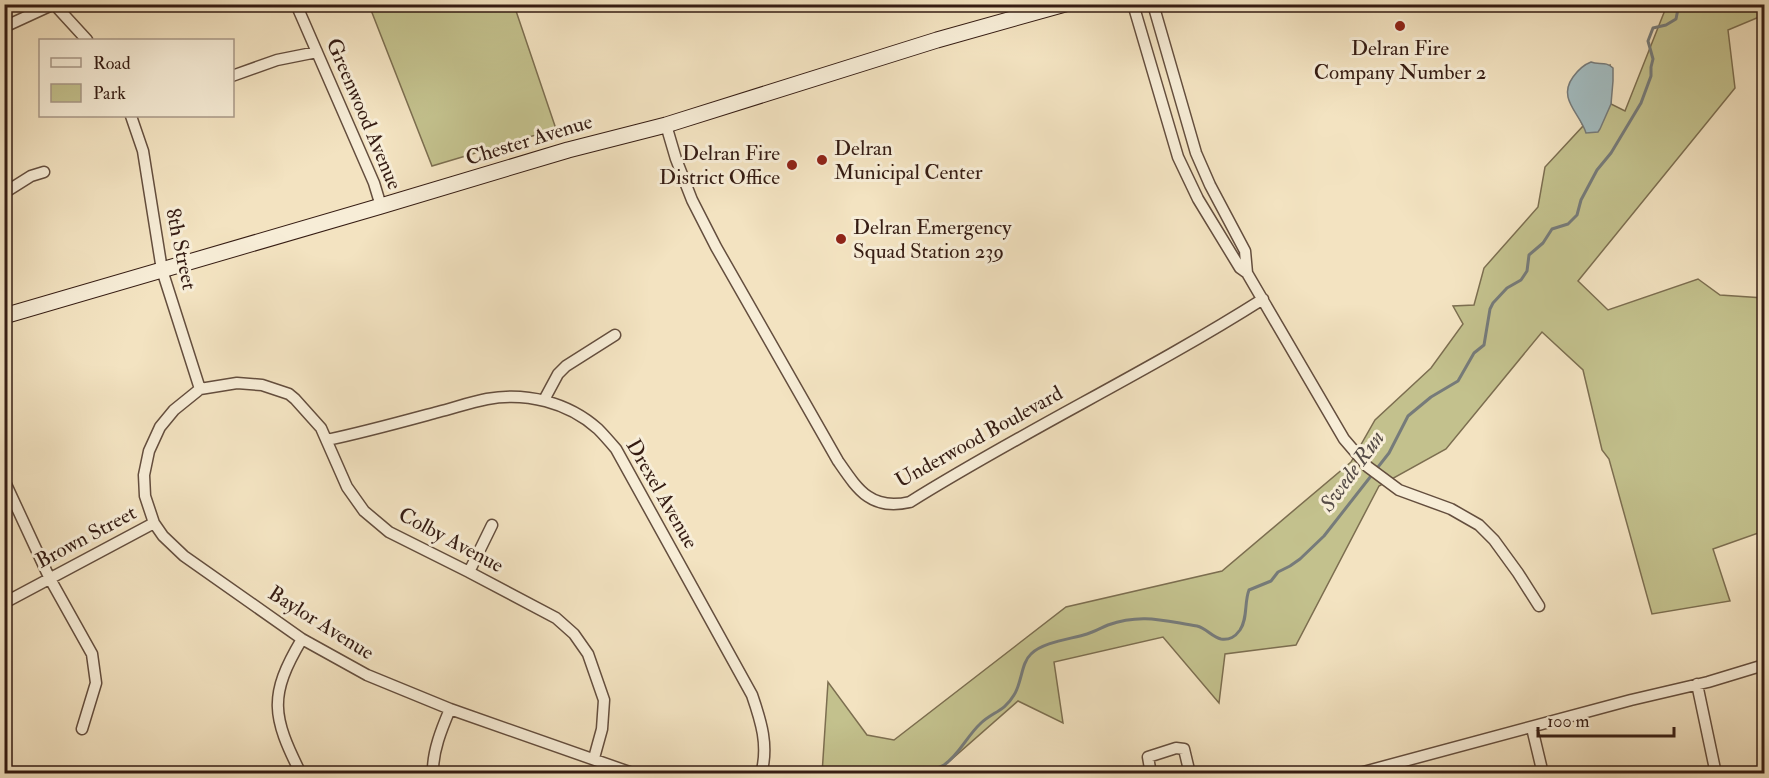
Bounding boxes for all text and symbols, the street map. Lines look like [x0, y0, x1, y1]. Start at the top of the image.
marker: Delran Fire Company Number 2 [1393, 19, 1407, 33]
street label: Greenwood Avenue [320, 34, 408, 194]
place label: Delran Fire Company Number 2 [1314, 35, 1486, 86]
legend [39, 39, 234, 117]
text: Road [93, 52, 131, 75]
text: Park [93, 82, 126, 105]
street label: Chester Avenue [462, 108, 596, 172]
place label: Delran Municipal Center [834, 135, 983, 186]
place label: Delran Fire District Office [659, 140, 780, 191]
marker: Delran Municipal Center [815, 153, 829, 167]
marker: Delran Fire District Office [785, 158, 799, 172]
street label: 8th Street [159, 206, 203, 292]
place label: Delran Emergency Squad Station 239 [853, 214, 1012, 265]
marker: Delran Emergency Squad Station 239 [834, 232, 848, 246]
street label: Underwood Boulevard [891, 380, 1068, 494]
water label: Swede Run [1313, 425, 1391, 518]
street label: Drexel Avenue [620, 434, 704, 554]
street label: Brown Street [31, 499, 141, 575]
street label: Colby Avenue [394, 501, 508, 579]
street label: Baylor Avenue [263, 580, 379, 666]
scale bar [1538, 700, 1674, 738]
text: 100 m [1547, 710, 1590, 733]

